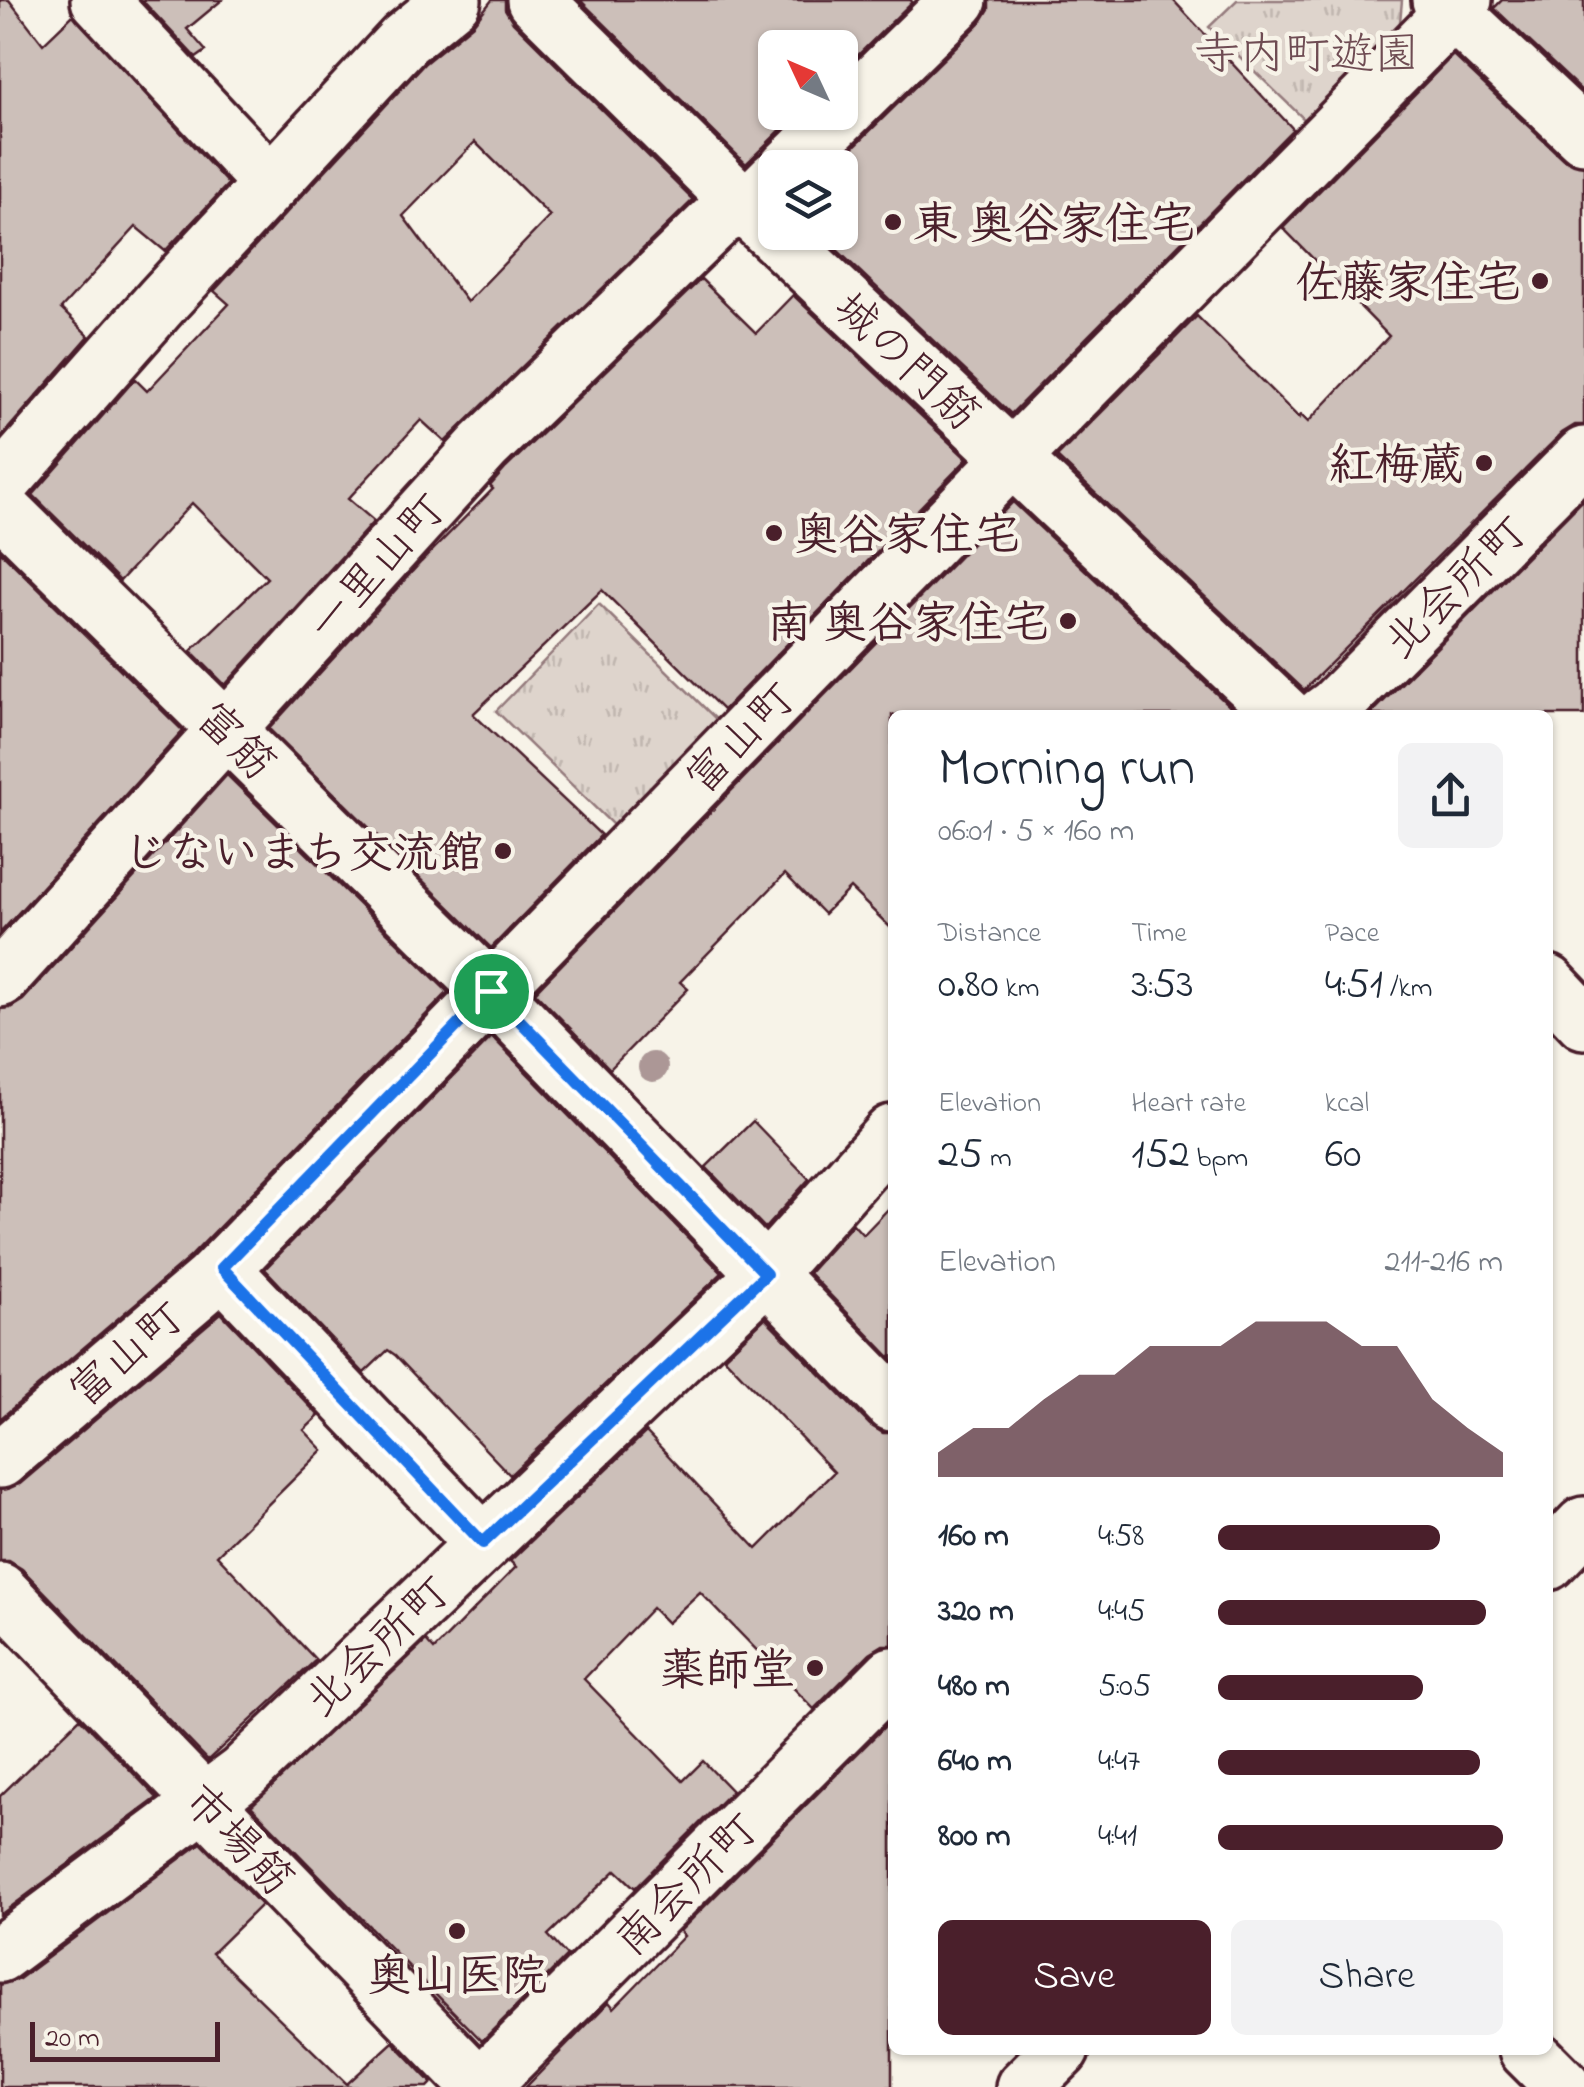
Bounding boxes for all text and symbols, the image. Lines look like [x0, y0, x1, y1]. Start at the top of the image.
park label: 寺内町遊園 [1194, 24, 1420, 90]
north arrow [758, 30, 858, 130]
map controls [758, 30, 858, 250]
button: layers [758, 150, 858, 250]
place label: 東 奥谷家住宅 [913, 194, 1194, 260]
marker: 東 奥谷家住宅 [882, 211, 904, 233]
place label: 佐藤家住宅 [1295, 253, 1520, 319]
marker: 佐藤家住宅 [1529, 270, 1551, 292]
street label: 城の門筋 [816, 278, 993, 449]
place label: 紅梅蔵 [1329, 435, 1464, 501]
marker: 紅梅蔵 [1473, 452, 1495, 474]
street label: 一里山町 [294, 480, 463, 658]
street label: 北会所町 [1371, 503, 1545, 677]
place label: 奥谷家住宅 [794, 505, 1019, 571]
marker: 奥谷家住宅 [763, 522, 785, 544]
place label: 南 奥谷家住宅 [767, 593, 1048, 659]
marker: 南 奥谷家住宅 [1057, 610, 1079, 632]
street label: 富山町 [672, 669, 813, 812]
street label: 富筋 [178, 688, 289, 799]
text: Morning run [938, 731, 1195, 811]
button: share [1398, 743, 1503, 848]
text: 06:01 · 5 × 160 m [938, 809, 1134, 856]
place label: じないまち交流館 [123, 823, 483, 889]
marker: じないまち交流館 [492, 840, 514, 862]
text: Distance [938, 914, 1041, 955]
text: Time [1131, 914, 1187, 955]
text: Pace [1325, 914, 1379, 955]
pin [449, 949, 534, 1034]
text: 0.80 [938, 955, 999, 1016]
text: 3:53 [1131, 955, 1194, 1016]
text: 4:51 [1325, 955, 1383, 1016]
icon: arrive [464, 964, 519, 1019]
text: km [999, 969, 1040, 1010]
text: /km [1383, 969, 1433, 1010]
text: Elevation [938, 1084, 1041, 1125]
text: Heart rate [1131, 1084, 1246, 1125]
text: kcal [1325, 1084, 1369, 1125]
text: 25 [938, 1125, 983, 1186]
text: 152 [1131, 1125, 1190, 1186]
text: 60 [1325, 1125, 1361, 1186]
text: m [983, 1139, 1012, 1180]
text: bpm [1190, 1139, 1248, 1180]
text: Elevation [938, 1240, 1056, 1287]
text: 211–216 m [1385, 1240, 1503, 1287]
street label: 富山町 [56, 1288, 201, 1426]
text: 160 m [938, 1514, 1009, 1561]
text: 4:58 [1098, 1514, 1144, 1561]
street label: 北会所町 [292, 1562, 467, 1735]
text: 320 m [938, 1589, 1014, 1636]
text: 4:45 [1098, 1589, 1145, 1636]
place label: 薬師堂 [660, 1640, 795, 1706]
marker: 薬師堂 [804, 1657, 826, 1679]
text: 480 m [938, 1664, 1010, 1711]
text: 5:05 [1098, 1664, 1151, 1711]
text: 640 m [938, 1739, 1012, 1786]
text: 4:47 [1098, 1739, 1140, 1786]
street label: 市場筋 [166, 1771, 307, 1914]
street label: 南会所町 [602, 1800, 776, 1974]
text: 800 m [938, 1814, 1010, 1861]
text: 4:41 [1098, 1814, 1137, 1861]
marker: 奥山医院 [446, 1920, 468, 1942]
button: Save [938, 1920, 1211, 2035]
button: Share [1231, 1920, 1503, 2035]
place label: 奥山医院 [367, 1946, 547, 2012]
scale bar [30, 2017, 220, 2062]
text: 20 m [45, 2019, 100, 2060]

